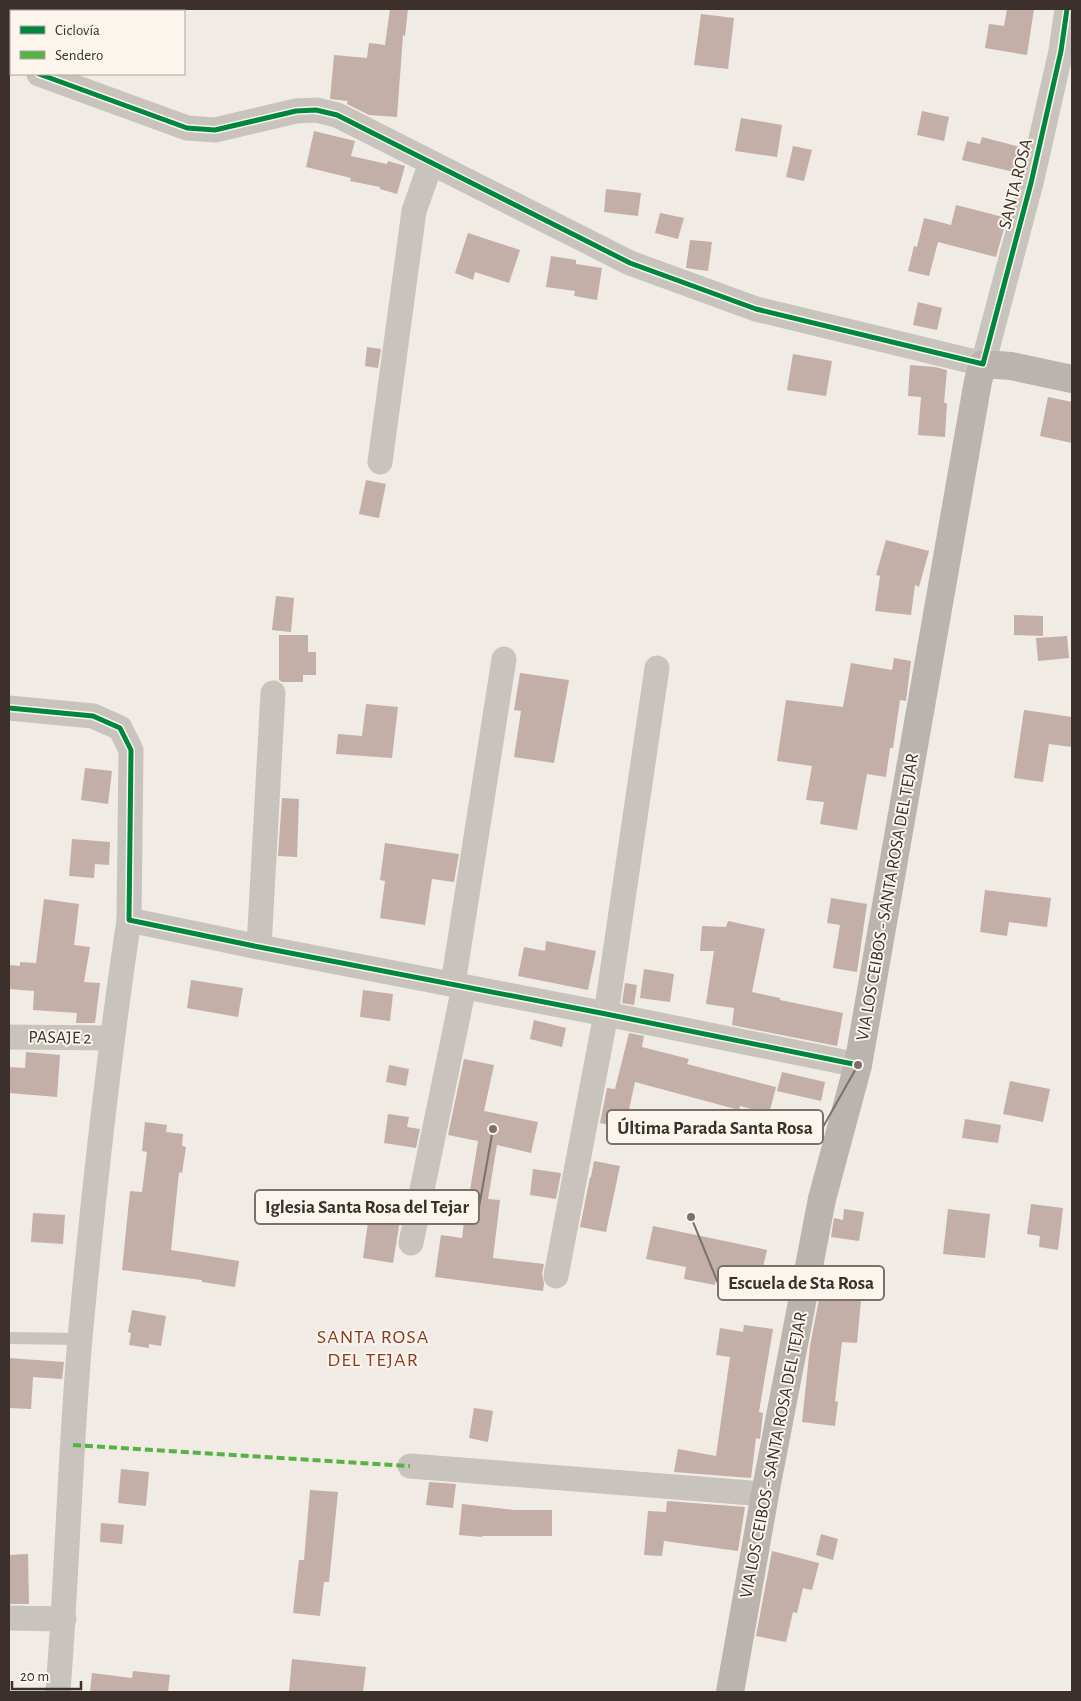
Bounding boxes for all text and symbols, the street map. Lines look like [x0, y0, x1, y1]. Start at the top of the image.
legend [10, 10, 185, 75]
text: Ciclovía [55, 23, 100, 38]
text: Sendero [55, 48, 103, 63]
street label: SANTA ROSA [996, 136, 1036, 231]
street label: VIA LOS CEIBOS - SANTA ROSA DEL TEJAR [854, 752, 922, 1042]
street label: PASAJE 2 [28, 1028, 92, 1048]
callout: Última Parada Santa Rosa [607, 1110, 823, 1144]
text: Última Parada Santa Rosa [617, 1117, 813, 1138]
callout: Iglesia Santa Rosa del Tejar [255, 1190, 479, 1224]
text: Iglesia Santa Rosa del Tejar [265, 1198, 469, 1217]
callout: Escuela de Sta Rosa [718, 1266, 884, 1300]
text: Escuela de Sta Rosa [728, 1274, 874, 1293]
street label: VIA LOS CEIBOS - SANTA ROSA DEL TEJAR [737, 1310, 811, 1600]
district label: SANTA ROSA DEL TEJAR [317, 1327, 429, 1370]
scale bar [12, 1658, 81, 1690]
text: 20 m [20, 1669, 49, 1684]

